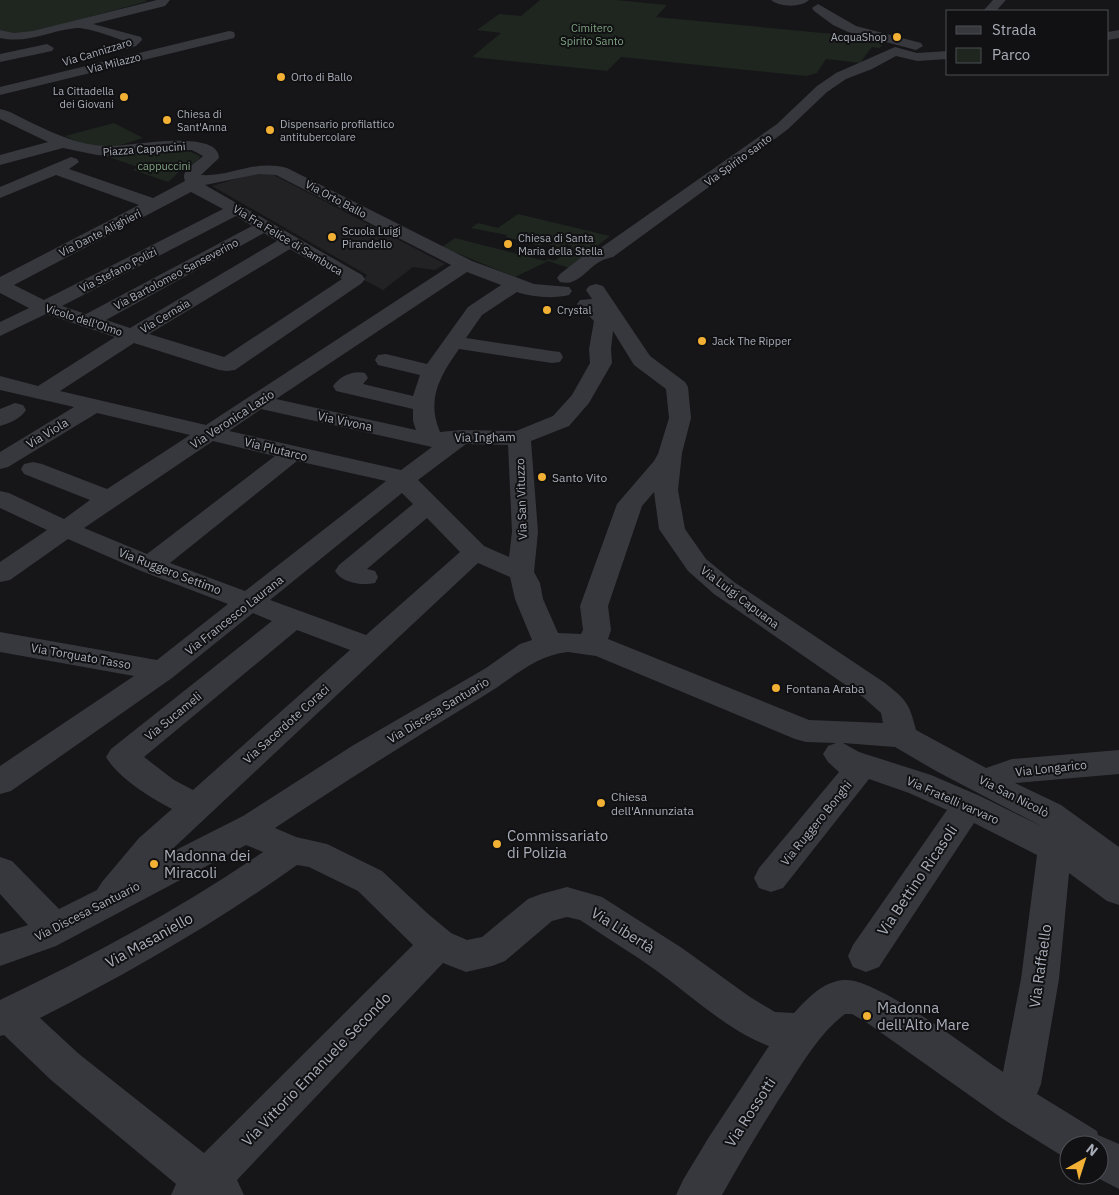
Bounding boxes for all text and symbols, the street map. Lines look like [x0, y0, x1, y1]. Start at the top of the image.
legend [946, 10, 1109, 75]
text: Strada [992, 20, 1036, 39]
park label: Cimitero Spirito Santo [560, 21, 624, 48]
place label: AcquaShop [831, 30, 887, 44]
marker: AcquaShop [891, 31, 903, 43]
street label: Via Cannizzaro [60, 35, 134, 69]
text: Parco [992, 45, 1030, 64]
street label: Via Milazzo [86, 50, 142, 76]
place label: Orto di Ballo [291, 70, 352, 84]
marker: Orto di Ballo [275, 71, 287, 83]
place label: La Cittadella dei Giovani [53, 84, 114, 111]
marker: La Cittadella dei Giovani [118, 91, 130, 103]
place label: Chiesa di Sant'Anna [177, 107, 227, 134]
marker: Chiesa di Sant'Anna [161, 114, 173, 126]
place label: Dispensario profilattico antitubercolare [280, 117, 395, 144]
marker: Dispensario profilattico antitubercolare [264, 124, 276, 136]
street label: Via Spirito santo [701, 131, 775, 189]
street label: Piazza Cappucini [102, 139, 186, 159]
park label: cappuccini [137, 159, 191, 173]
street label: Via Orto Ballo [303, 177, 369, 221]
street label: Via Fra Felice di Sambuca [231, 202, 346, 278]
street label: Via Dante Alighieri [57, 206, 143, 260]
place label: Scuola Luigi Pirandello [342, 224, 401, 251]
marker: Scuola Luigi Pirandello [326, 231, 338, 243]
place label: Chiesa di Santa Maria della Stella [518, 231, 603, 258]
street label: Via Bartolomeo Sanseverino [111, 235, 241, 313]
marker: Chiesa di Santa Maria della Stella [502, 238, 514, 250]
street label: Via Stefano Polizi [77, 245, 159, 295]
street label: Via Cernaia [138, 296, 193, 336]
street label: Vicolo dell'Olmo [44, 301, 124, 339]
place label: Crystal [557, 303, 591, 317]
marker: Crystal [541, 304, 553, 316]
place label: Jack The Ripper [712, 334, 791, 348]
marker: Jack The Ripper [696, 335, 708, 347]
street label: Via Veronica Lazio [187, 386, 277, 452]
street label: Via Vivona [316, 408, 374, 434]
street label: Via Viola [23, 414, 71, 451]
street label: Via Ingham [454, 429, 516, 445]
street label: Via Plutarco [243, 434, 309, 464]
street label: Via San Vituzzo [512, 458, 530, 540]
place label: Santo Vito [552, 470, 607, 485]
marker: Santo Vito [536, 471, 548, 483]
street label: Via Ruggero Settimo [116, 544, 224, 598]
street label: Via Luigi Capuana [698, 563, 783, 632]
street label: Via Francesco Laurana [182, 572, 287, 658]
street label: Via Torquato Tasso [30, 640, 132, 672]
street label: Via Discesa Santuario [384, 674, 492, 746]
street label: Via Sacerdote Coraci [240, 681, 332, 767]
place label: Fontana Araba [786, 681, 865, 696]
marker: Fontana Araba [770, 682, 782, 694]
street label: Via Sucameli [141, 688, 205, 744]
street label: Via Longarico [1015, 757, 1088, 779]
street label: Via San Nicolò [976, 772, 1052, 820]
street label: Via Fratelli varvaro [904, 773, 1002, 827]
street label: Via Ruggero Bonghi [777, 778, 855, 868]
place label: Chiesa dell'Annunziata [611, 789, 694, 818]
marker: Chiesa dell'Annunziata [595, 797, 607, 809]
street label: Via Bettino Ricasoli [873, 821, 961, 939]
place label: Commissariato di Polizia [507, 826, 608, 862]
marker: Commissariato di Polizia [491, 838, 503, 850]
place label: Madonna dei Miracoli [164, 846, 251, 882]
marker: Madonna dei Miracoli [148, 858, 160, 870]
street label: Via Discesa Santuario [32, 878, 142, 944]
street label: Via Libertà [588, 903, 658, 957]
street label: Via Masaniello [102, 908, 196, 972]
street label: Via Raffaello [1025, 923, 1055, 1009]
street label: Via Vittorio Emanuele Secondo [237, 988, 395, 1150]
place label: Madonna dell'Alto Mare [877, 998, 970, 1034]
marker: Madonna dell'Alto Mare [861, 1010, 873, 1022]
street label: Via Rossotti [720, 1074, 780, 1150]
north arrow [1059, 1135, 1109, 1185]
text: N [1083, 1140, 1102, 1160]

